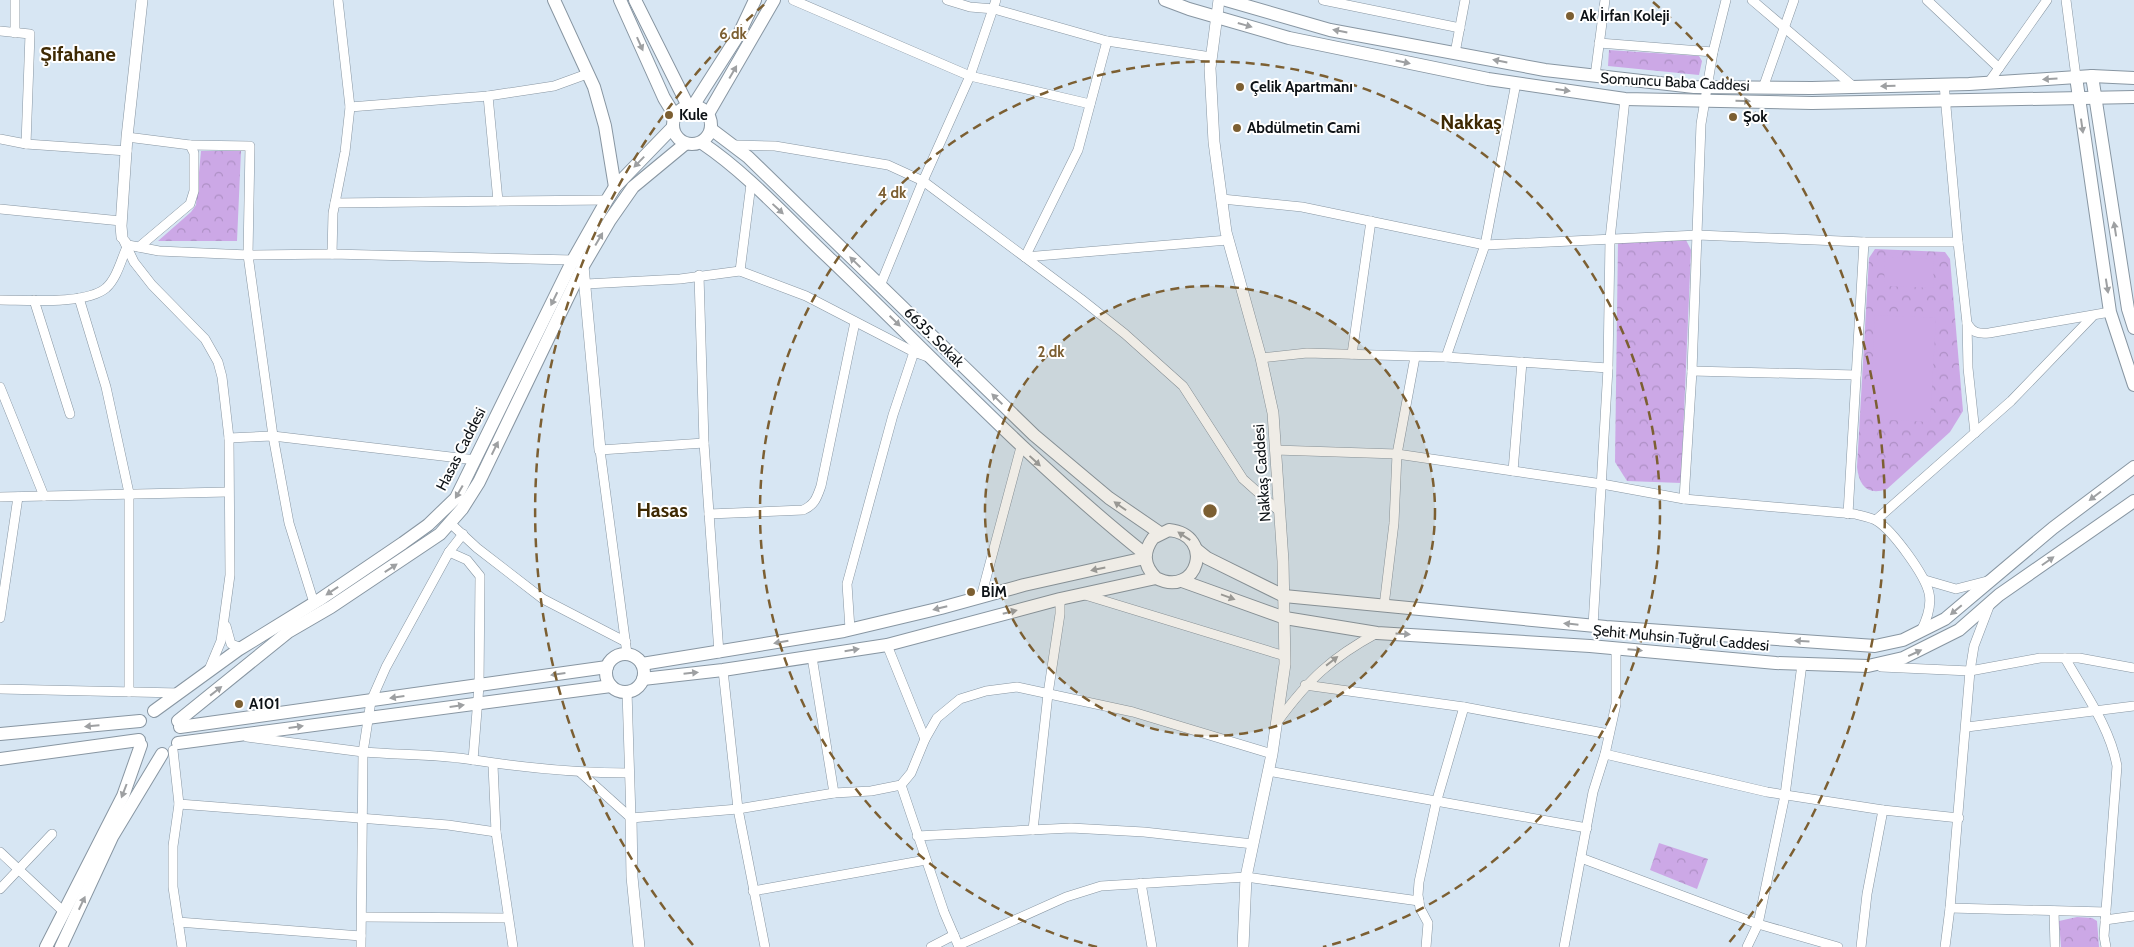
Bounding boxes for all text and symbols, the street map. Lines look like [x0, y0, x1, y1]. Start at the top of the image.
place label: Ak İrfan Koleji [1580, 7, 1670, 25]
marker: Ak İrfan Koleji [1564, 10, 1576, 22]
one-way arrow [1238, 22, 1253, 30]
text: 6 dk [719, 25, 748, 43]
one-way arrow [1332, 27, 1348, 35]
one-way arrow [637, 37, 645, 51]
district label: Şifahane [40, 42, 116, 66]
one-way arrow [1491, 57, 1507, 65]
one-way arrow [1396, 58, 1411, 66]
one-way arrow [729, 65, 737, 79]
street label: Somuncu Baba Caddesi [1600, 69, 1750, 95]
one-way arrow [2042, 75, 2058, 83]
place label: Çelik Apartmanı [1250, 78, 1353, 96]
marker: Çelik Apartmanı [1234, 81, 1246, 93]
one-way arrow [1880, 82, 1896, 90]
one-way arrow [1556, 86, 1572, 94]
one-way arrow [1735, 98, 1751, 106]
place label: Kule [679, 106, 708, 124]
place label: Şok [1743, 108, 1768, 126]
marker: Kule [663, 109, 675, 121]
district label: Nakkaş [1440, 110, 1502, 134]
marker: Şok [1727, 111, 1739, 123]
one-way arrow [2078, 118, 2086, 134]
place label: Abdülmetin Cami [1247, 119, 1360, 137]
marker: Abdülmetin Cami [1231, 122, 1243, 134]
one-way arrow [633, 156, 645, 168]
text: 4 dk [878, 184, 907, 202]
one-way arrow [771, 203, 783, 215]
one-way arrow [2110, 221, 2118, 237]
one-way arrow [594, 233, 603, 246]
one-way arrow [850, 256, 862, 268]
one-way arrow [2103, 279, 2111, 295]
one-way arrow [550, 292, 558, 306]
street label: 6635. Sokak [900, 303, 968, 371]
one-way arrow [889, 315, 901, 327]
text: 2 dk [1037, 343, 1065, 361]
one-way arrow [991, 393, 1003, 405]
street label: Hasas Caddesi [432, 404, 490, 494]
street label: Nakkaş Caddesi [1250, 424, 1274, 522]
one-way arrow [491, 440, 500, 455]
one-way arrow [1029, 455, 1041, 467]
one-way arrow [455, 485, 463, 500]
one-way arrow [2088, 491, 2102, 501]
district label: Hasas [636, 498, 688, 522]
one-way arrow [1113, 501, 1127, 511]
centre of rings [1201, 502, 1219, 520]
one-way arrow [1178, 531, 1191, 541]
one-way arrow [2041, 556, 2054, 566]
one-way arrow [385, 563, 398, 572]
one-way arrow [1090, 565, 1105, 573]
place label: BİM [981, 583, 1007, 601]
one-way arrow [325, 586, 338, 596]
marker: BİM [965, 586, 977, 598]
one-way arrow [1221, 593, 1236, 601]
one-way arrow [933, 604, 948, 612]
one-way arrow [1950, 604, 1962, 616]
one-way arrow [1002, 608, 1017, 616]
one-way arrow [1562, 619, 1578, 627]
street label: Şehit Muhsin Tuğrul Caddesi [1592, 621, 1770, 655]
one-way arrow [1395, 631, 1411, 639]
one-way arrow [1794, 637, 1810, 645]
one-way arrow [773, 638, 789, 646]
one-way arrow [844, 646, 860, 654]
one-way arrow [1627, 646, 1643, 654]
one-way arrow [1908, 649, 1922, 657]
one-way arrow [1325, 655, 1338, 666]
one-way arrow [683, 669, 699, 677]
one-way arrow [550, 671, 566, 679]
one-way arrow [209, 686, 223, 696]
one-way arrow [389, 693, 405, 701]
place label: A101 [249, 695, 280, 713]
marker: A101 [233, 698, 245, 710]
one-way arrow [450, 702, 466, 710]
one-way arrow [84, 722, 100, 730]
one-way arrow [288, 723, 304, 731]
one-way arrow [120, 783, 127, 798]
one-way arrow [78, 896, 86, 910]

